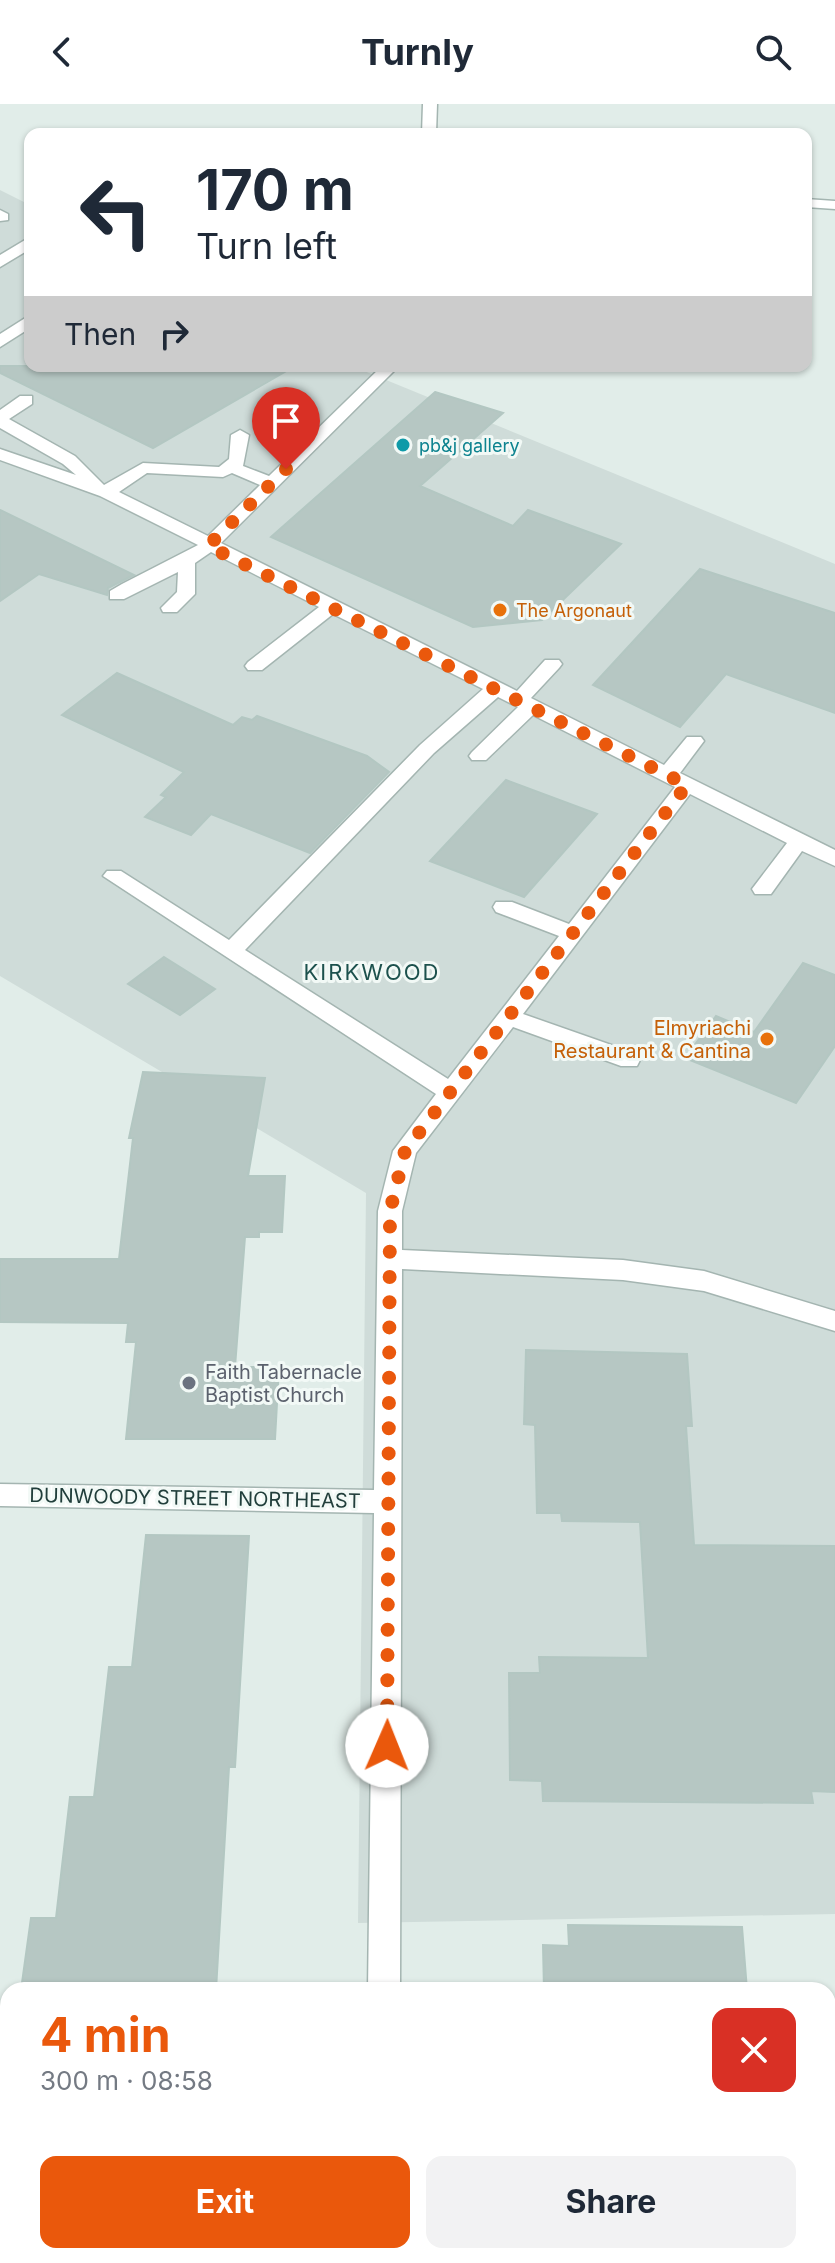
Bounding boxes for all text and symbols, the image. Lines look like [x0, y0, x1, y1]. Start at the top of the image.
icon: back [40, 30, 84, 74]
text: Turnly [361, 30, 474, 74]
icon: search [751, 30, 795, 74]
text: 170 m [196, 156, 354, 224]
icon: left [64, 160, 168, 264]
text: Turn left [196, 224, 337, 268]
icon: right [152, 312, 196, 356]
text: Then [64, 316, 136, 352]
pin [252, 387, 320, 469]
icon: arrive [264, 399, 308, 443]
place label: pb&j gallery [419, 435, 520, 456]
marker: pb&j gallery [394, 436, 412, 454]
place label: The Argonaut [516, 600, 632, 621]
marker: The Argonaut [491, 601, 509, 619]
district label: KIRKWOOD [304, 959, 440, 985]
place label: Elmyriachi Restaurant & Cantina [553, 1016, 751, 1063]
marker: Elmyriachi Restaurant & Cantina [758, 1030, 776, 1048]
place label: Faith Tabernacle Baptist Church [205, 1360, 362, 1407]
marker: Faith Tabernacle Baptist Church [180, 1374, 198, 1392]
street label: DUNWOODY STREET NORTHEAST [29, 1483, 361, 1513]
position arrow [345, 1704, 429, 1788]
text: 4 min [40, 2005, 171, 2064]
button: close [712, 2008, 796, 2092]
text: 300 m · 08:58 [40, 2065, 213, 2096]
button: Exit [40, 2156, 410, 2248]
button: Share [426, 2156, 796, 2248]

